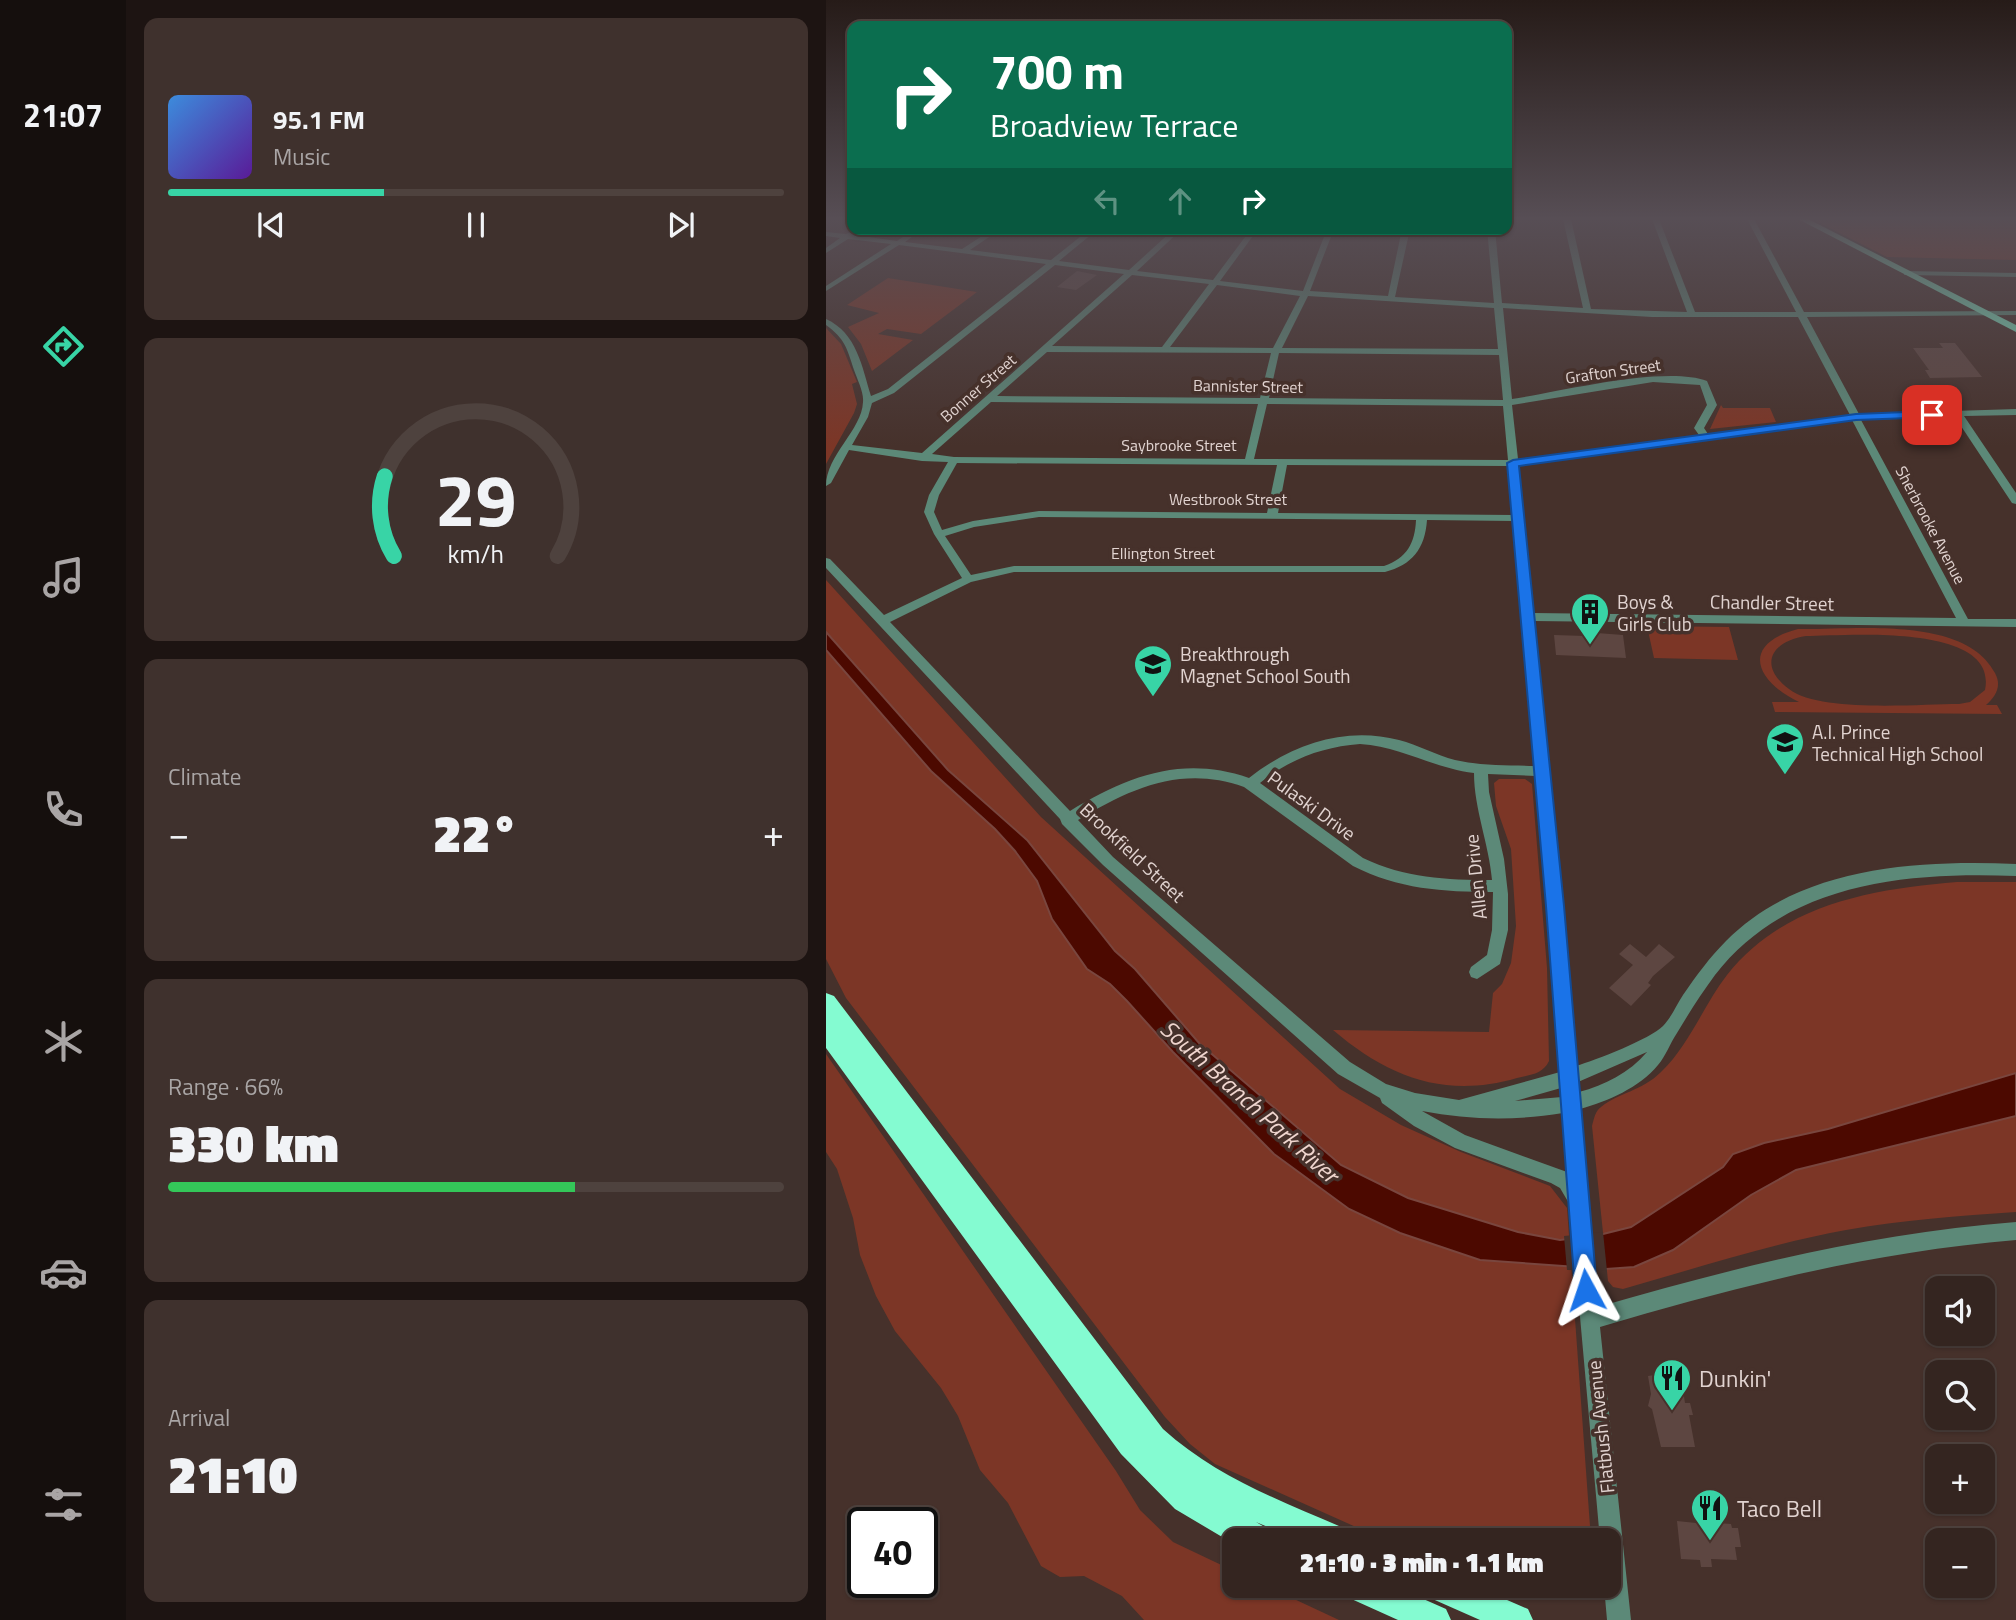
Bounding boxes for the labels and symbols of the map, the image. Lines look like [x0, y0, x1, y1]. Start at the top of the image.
street label: Bonner Street [935, 348, 1022, 428]
street label: Grafton Street [1564, 352, 1663, 390]
street label: Bannister Street [1193, 373, 1304, 399]
pin [1902, 385, 1962, 445]
street label: Saybrooke Street [1121, 433, 1237, 457]
street label: Sherbrooke Avenue [1890, 462, 1972, 588]
street label: Westbrook Street [1169, 487, 1287, 511]
street label: Ellington Street [1111, 541, 1215, 565]
street label: Chandler Street [1710, 586, 1835, 618]
place label: Boys & Girls Club [1617, 587, 1692, 638]
building icon: Boys & Girls Club [1569, 591, 1611, 646]
place label: Breakthrough Magnet School South [1180, 639, 1351, 690]
school or university icon: Breakthrough Magnet School South [1132, 643, 1174, 698]
place label: A.I. Prince Technical High School [1812, 717, 1983, 768]
school or university icon: A.I. Prince Technical High School [1764, 721, 1806, 776]
street label: Pulaski Drive [1262, 763, 1362, 847]
street label: Brookfield Street [1074, 795, 1192, 909]
street label: Allen Drive [1456, 833, 1494, 921]
water label: South Branch Park River [1153, 1011, 1350, 1193]
position arrow [1549, 1253, 1623, 1327]
restaurant icon: Dunkin' [1651, 1357, 1693, 1412]
street label: Flatbush Avenue [1579, 1359, 1621, 1495]
place label: Dunkin' [1699, 1361, 1771, 1396]
restaurant icon: Taco Bell [1689, 1487, 1731, 1542]
place label: Taco Bell [1737, 1491, 1822, 1526]
speed limit sign: 40 [847, 1507, 938, 1598]

